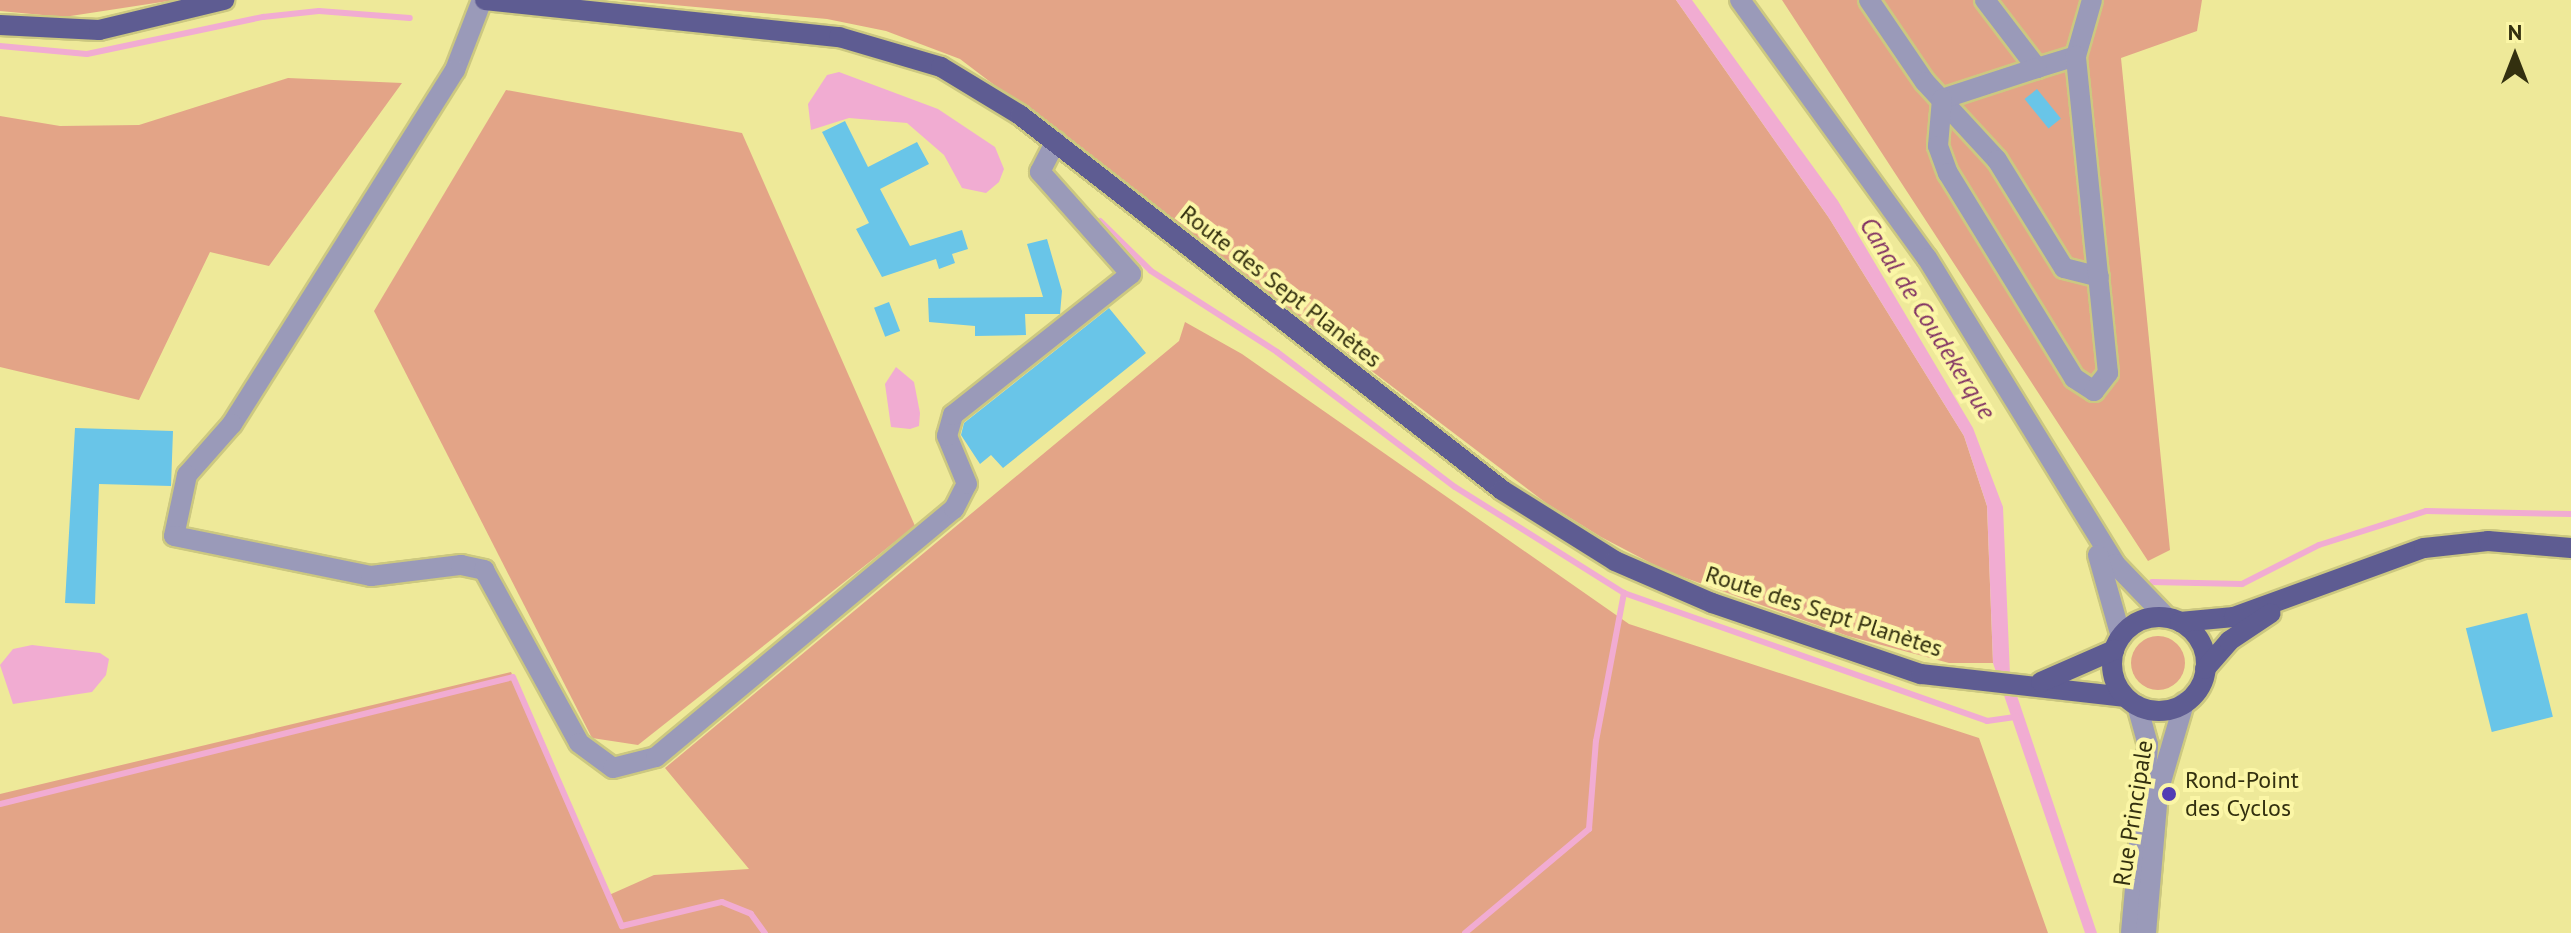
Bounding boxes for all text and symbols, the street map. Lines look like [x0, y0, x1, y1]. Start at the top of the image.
north arrow [2475, 16, 2555, 96]
text: N [2508, 18, 2522, 46]
street label: Route des Sept Planètes [1175, 199, 1387, 373]
water label: Canal de Coudekerque [1853, 211, 2003, 425]
street label: Route des Sept Planètes [1702, 559, 1946, 663]
street label: Rue Principale [2107, 738, 2159, 888]
place label: Rond-Point des Cyclos [2185, 766, 2299, 822]
marker: Rond-Point des Cyclos [2160, 785, 2178, 803]

